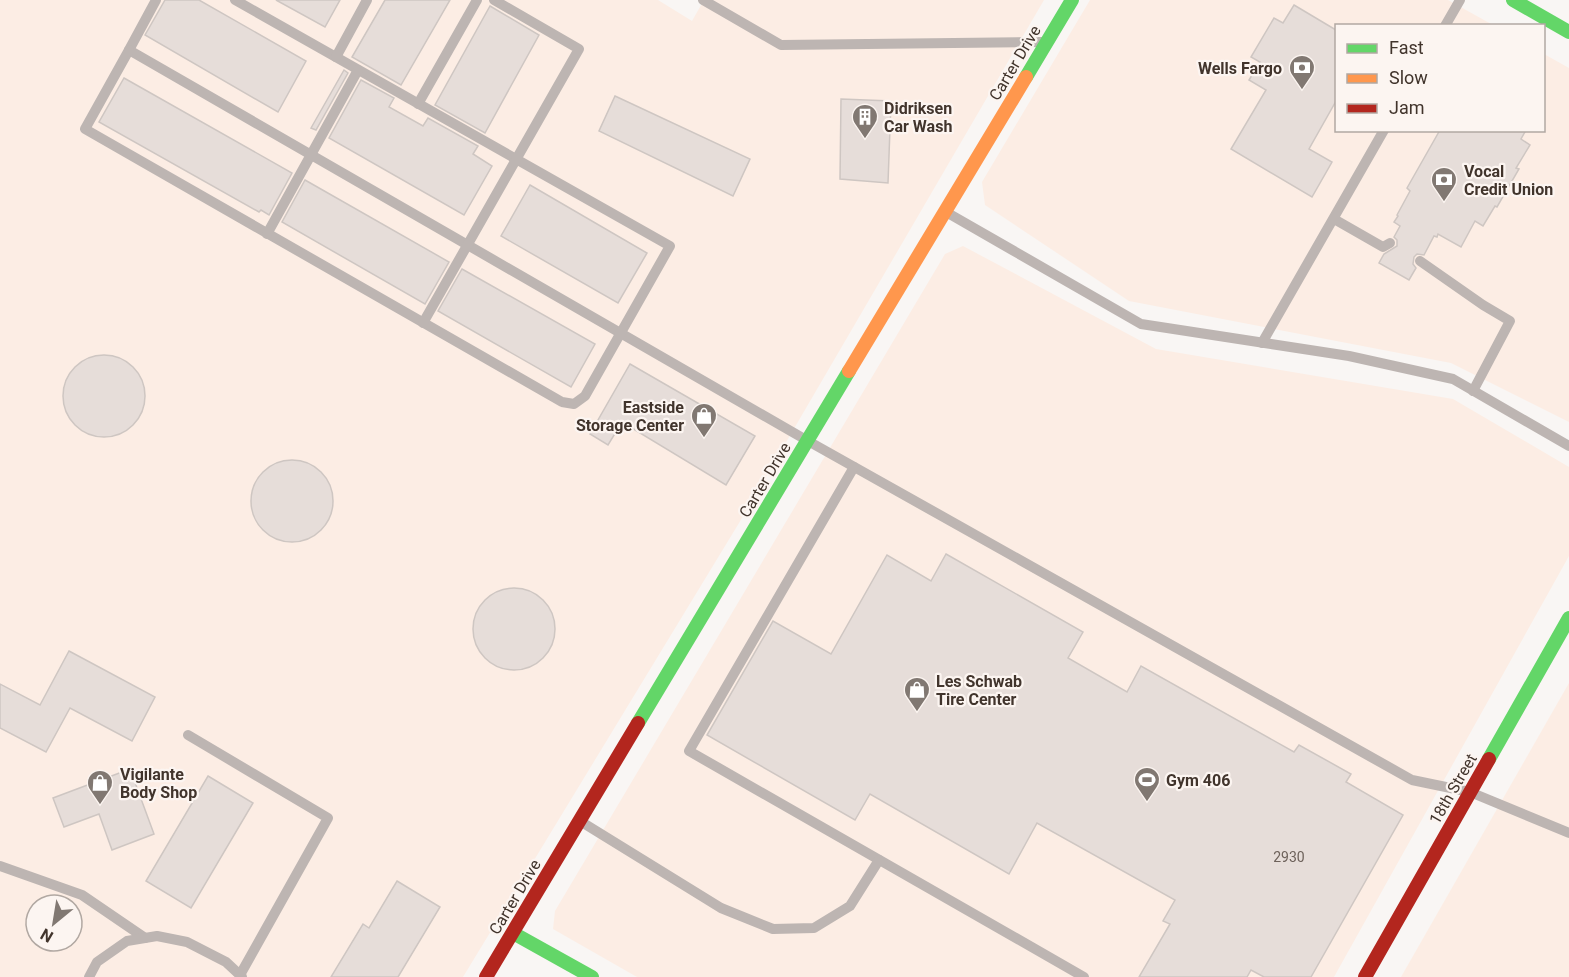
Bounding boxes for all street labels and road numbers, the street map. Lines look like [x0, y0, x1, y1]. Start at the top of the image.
street label: Carter Drive [985, 22, 1045, 104]
street label: Carter Drive [735, 439, 795, 521]
street label: 18th Street [1425, 750, 1481, 828]
street label: Carter Drive [485, 856, 545, 938]

